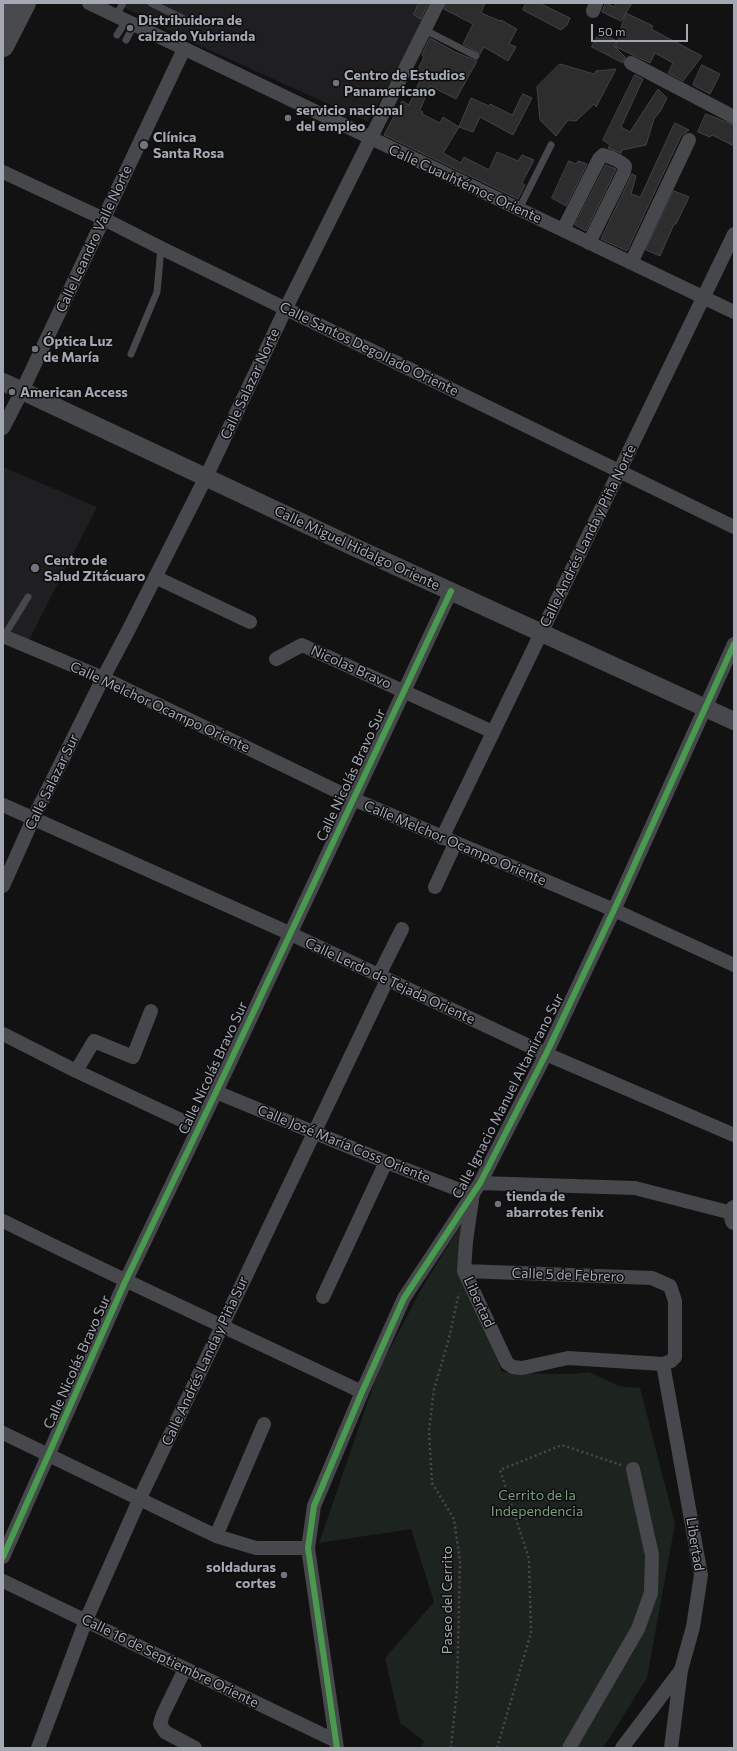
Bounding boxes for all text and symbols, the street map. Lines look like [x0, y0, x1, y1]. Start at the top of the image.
place label: Distribuidora de calzado Yubrianda [138, 12, 255, 44]
scale bar [593, 16, 690, 42]
marker: Distribuidora de calzado Yubrianda [125, 23, 135, 33]
text: 50 m [598, 24, 626, 38]
place label: Centro de Estudios Panamericano [344, 67, 465, 100]
marker: Centro de Estudios Panamericano [331, 78, 341, 88]
place label: servicio nacional del empleo [296, 102, 403, 134]
marker: servicio nacional del empleo [283, 113, 293, 123]
place label: Clínica Santa Rosa [153, 129, 224, 162]
marker: Clínica Santa Rosa [138, 139, 150, 151]
street label: Calle Cuauhtémoc Oriente [386, 141, 544, 227]
street label: Calle Leandro Valle Norte [53, 163, 135, 315]
street label: Calle Santos Degollado Oriente [277, 298, 461, 400]
street label: Calle Salazar Norte [217, 326, 283, 442]
place label: Óptica Luz de María [43, 333, 113, 366]
marker: Óptica Luz de María [30, 344, 40, 354]
place label: American Access [20, 384, 128, 400]
marker: American Access [7, 387, 17, 397]
street label: Calle Andrés Landa y Piña Norte [536, 442, 640, 630]
street label: Calle Miguel Hidalgo Oriente [272, 502, 442, 594]
place label: Centro de Salud Zitácuaro [44, 552, 145, 584]
marker: Centro de Salud Zitácuaro [29, 562, 41, 574]
street label: Nicolas Bravo [308, 642, 394, 692]
street label: Calle Melchor Ocampo Oriente [68, 658, 252, 756]
street label: Calle Nicolás Bravo Sur [313, 706, 389, 844]
street label: Calle Salazar Sur [22, 731, 82, 833]
street label: Calle Melchor Ocampo Oriente [361, 797, 549, 889]
street label: Calle Lerdo de Tejada Oriente [302, 934, 478, 1028]
street label: Calle Ignacio Manuel Altamirano Sur [449, 991, 567, 1201]
street label: Calle Nicolás Bravo Sur [175, 999, 251, 1137]
street label: Calle José María Coss Oriente [255, 1102, 433, 1186]
place label: tienda de abarrotes fenix [506, 1188, 604, 1220]
marker: tienda de abarrotes fenix [493, 1199, 503, 1209]
street label: Calle 5 de Febrero [511, 1265, 625, 1285]
street label: Calle Andrés Landa y Piña Sur [158, 1274, 252, 1448]
street label: Libertad [460, 1274, 498, 1330]
street label: Calle Nicolás Bravo Sur [40, 1293, 114, 1431]
park label: Cerrito de la Independencia [491, 1487, 583, 1520]
street label: Libertad [682, 1516, 708, 1572]
street label: Paseo del Cerrito [439, 1546, 455, 1654]
place label: soldaduras cortes [206, 1559, 276, 1592]
marker: soldaduras cortes [279, 1570, 289, 1580]
street label: Calle 16 de Septiembre Oriente [79, 1611, 261, 1711]

